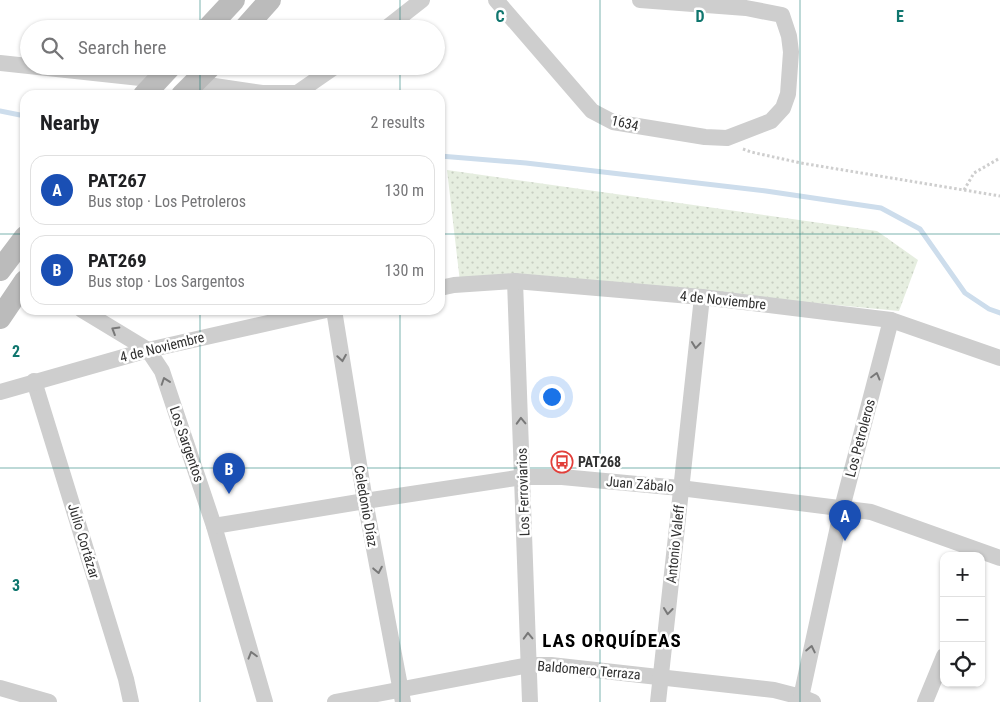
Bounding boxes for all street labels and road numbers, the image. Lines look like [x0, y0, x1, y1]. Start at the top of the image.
street label: 1634 [610, 112, 640, 134]
street label: 4 de Noviembre [679, 288, 767, 313]
street label: 4 de Noviembre [118, 329, 206, 365]
street label: Los Petroleros [842, 397, 878, 479]
street label: Los Sargentos [167, 404, 207, 484]
street label: Los Ferroviarios [513, 447, 533, 537]
street label: Celedonio Díaz [351, 464, 381, 548]
street label: Juan Zábalo [605, 473, 675, 495]
street label: Julio Cortázar [65, 501, 103, 581]
street label: Antonio Valeff [663, 503, 687, 584]
street label: Baldomero Terraza [537, 658, 641, 682]

